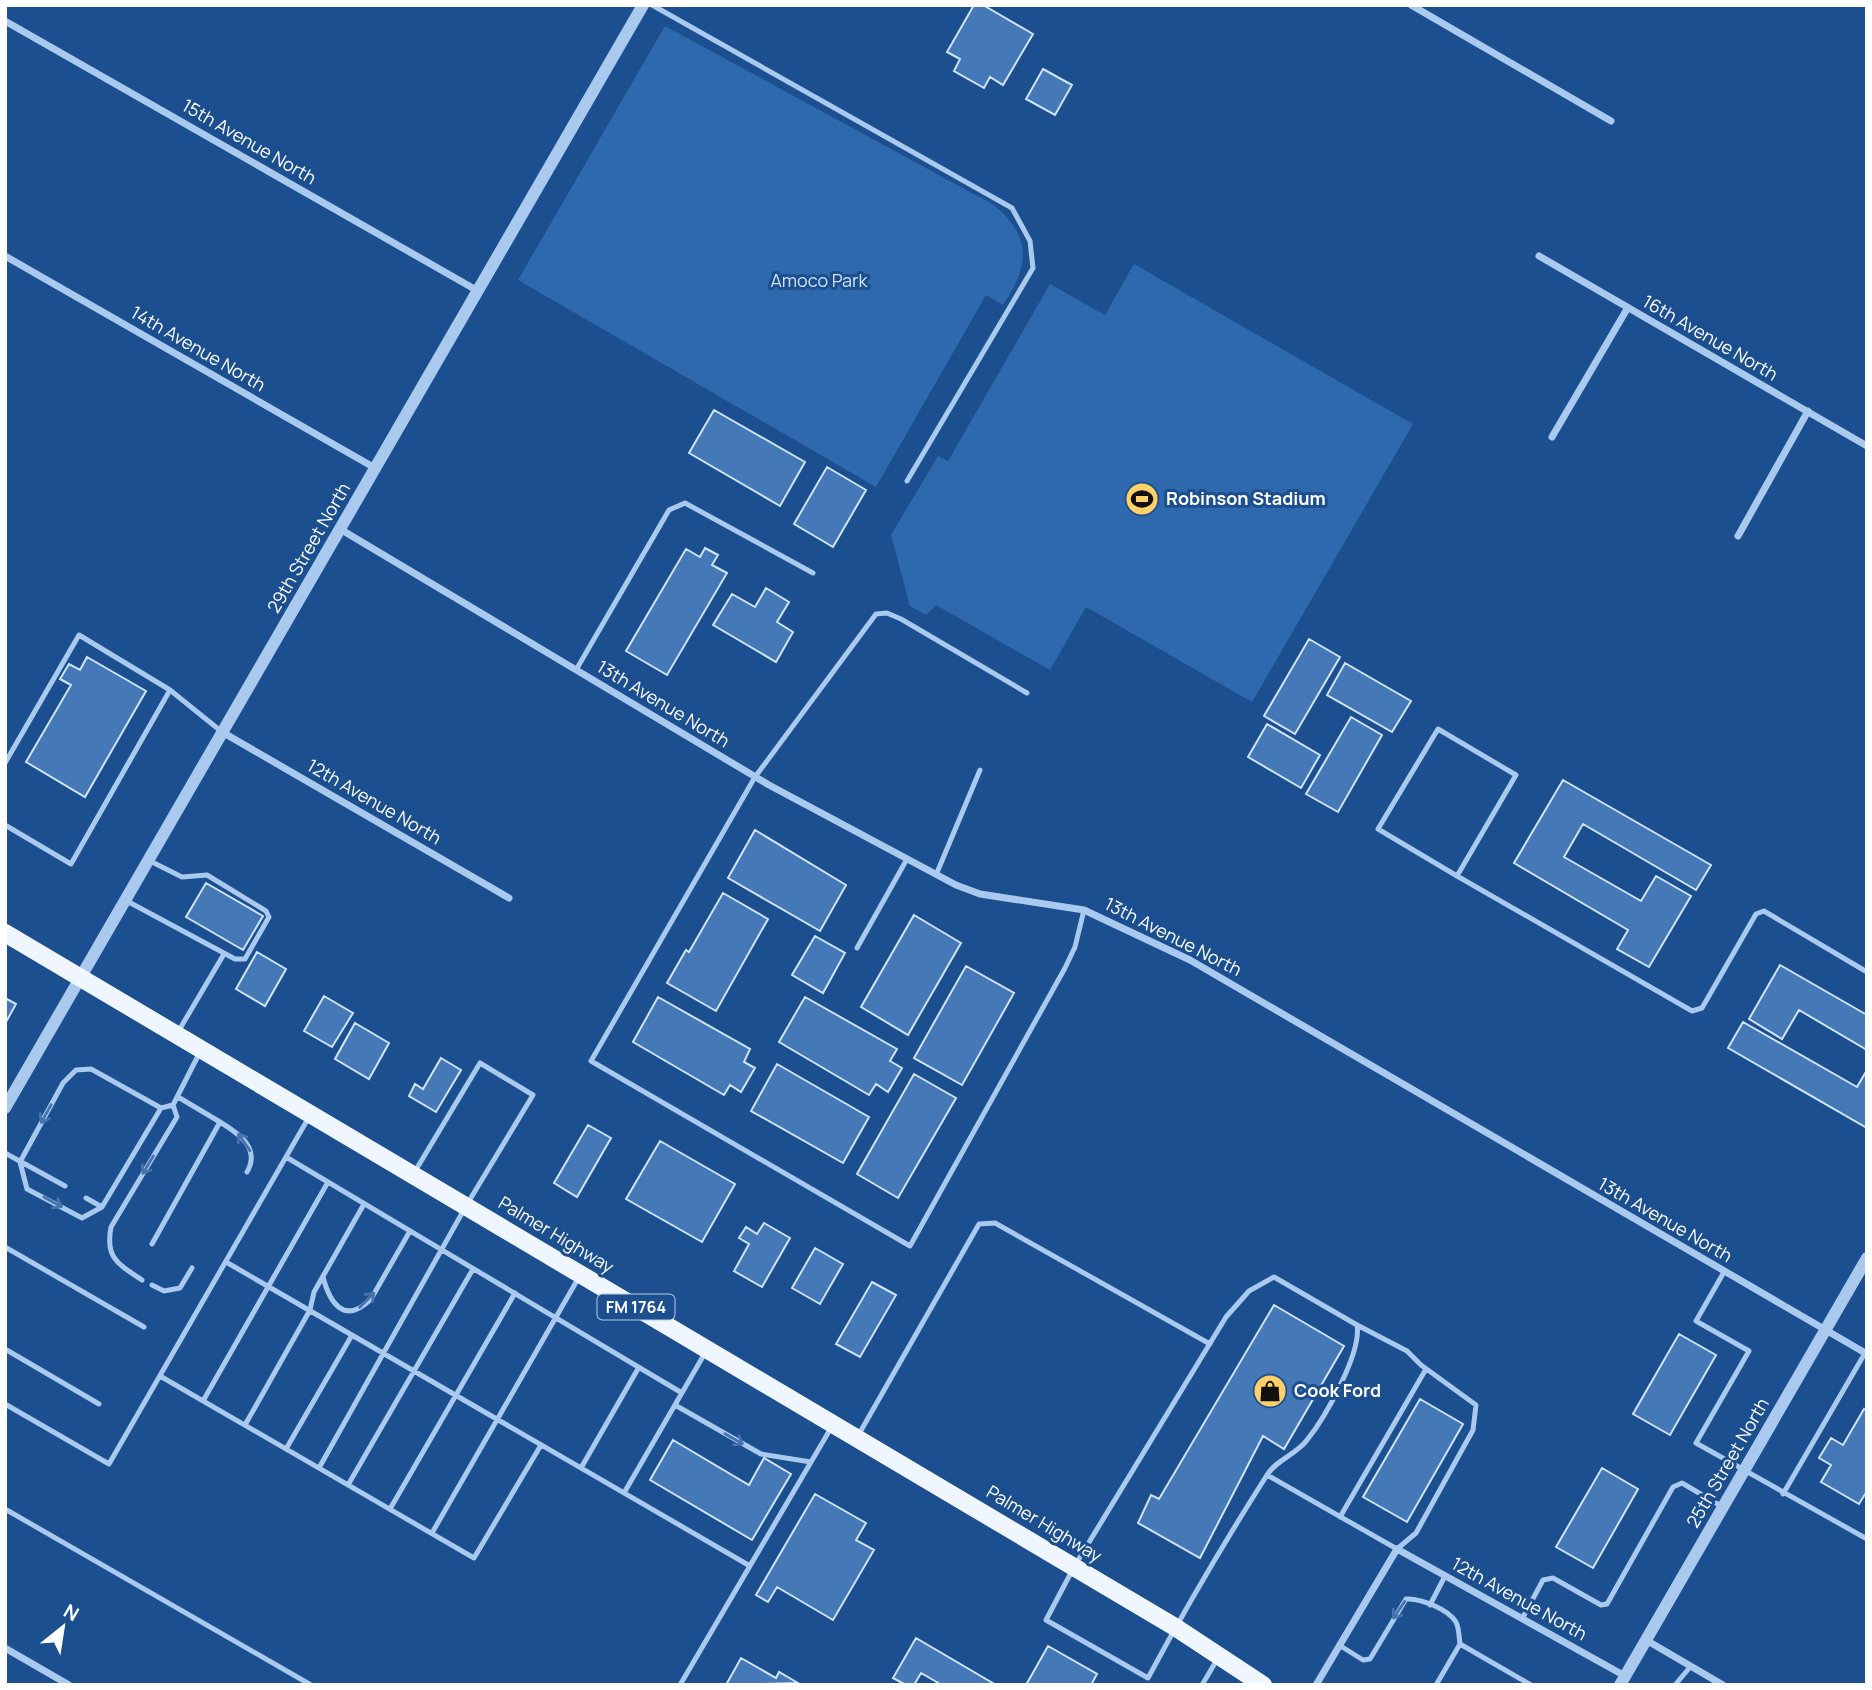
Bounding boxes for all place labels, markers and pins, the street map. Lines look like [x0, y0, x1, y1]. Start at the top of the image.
sports icon: Robinson Stadium [1123, 480, 1161, 518]
place label: Robinson Stadium [1166, 486, 1326, 510]
shop icon: Cook Ford [1251, 1372, 1289, 1410]
place label: Cook Ford [1294, 1378, 1381, 1402]

